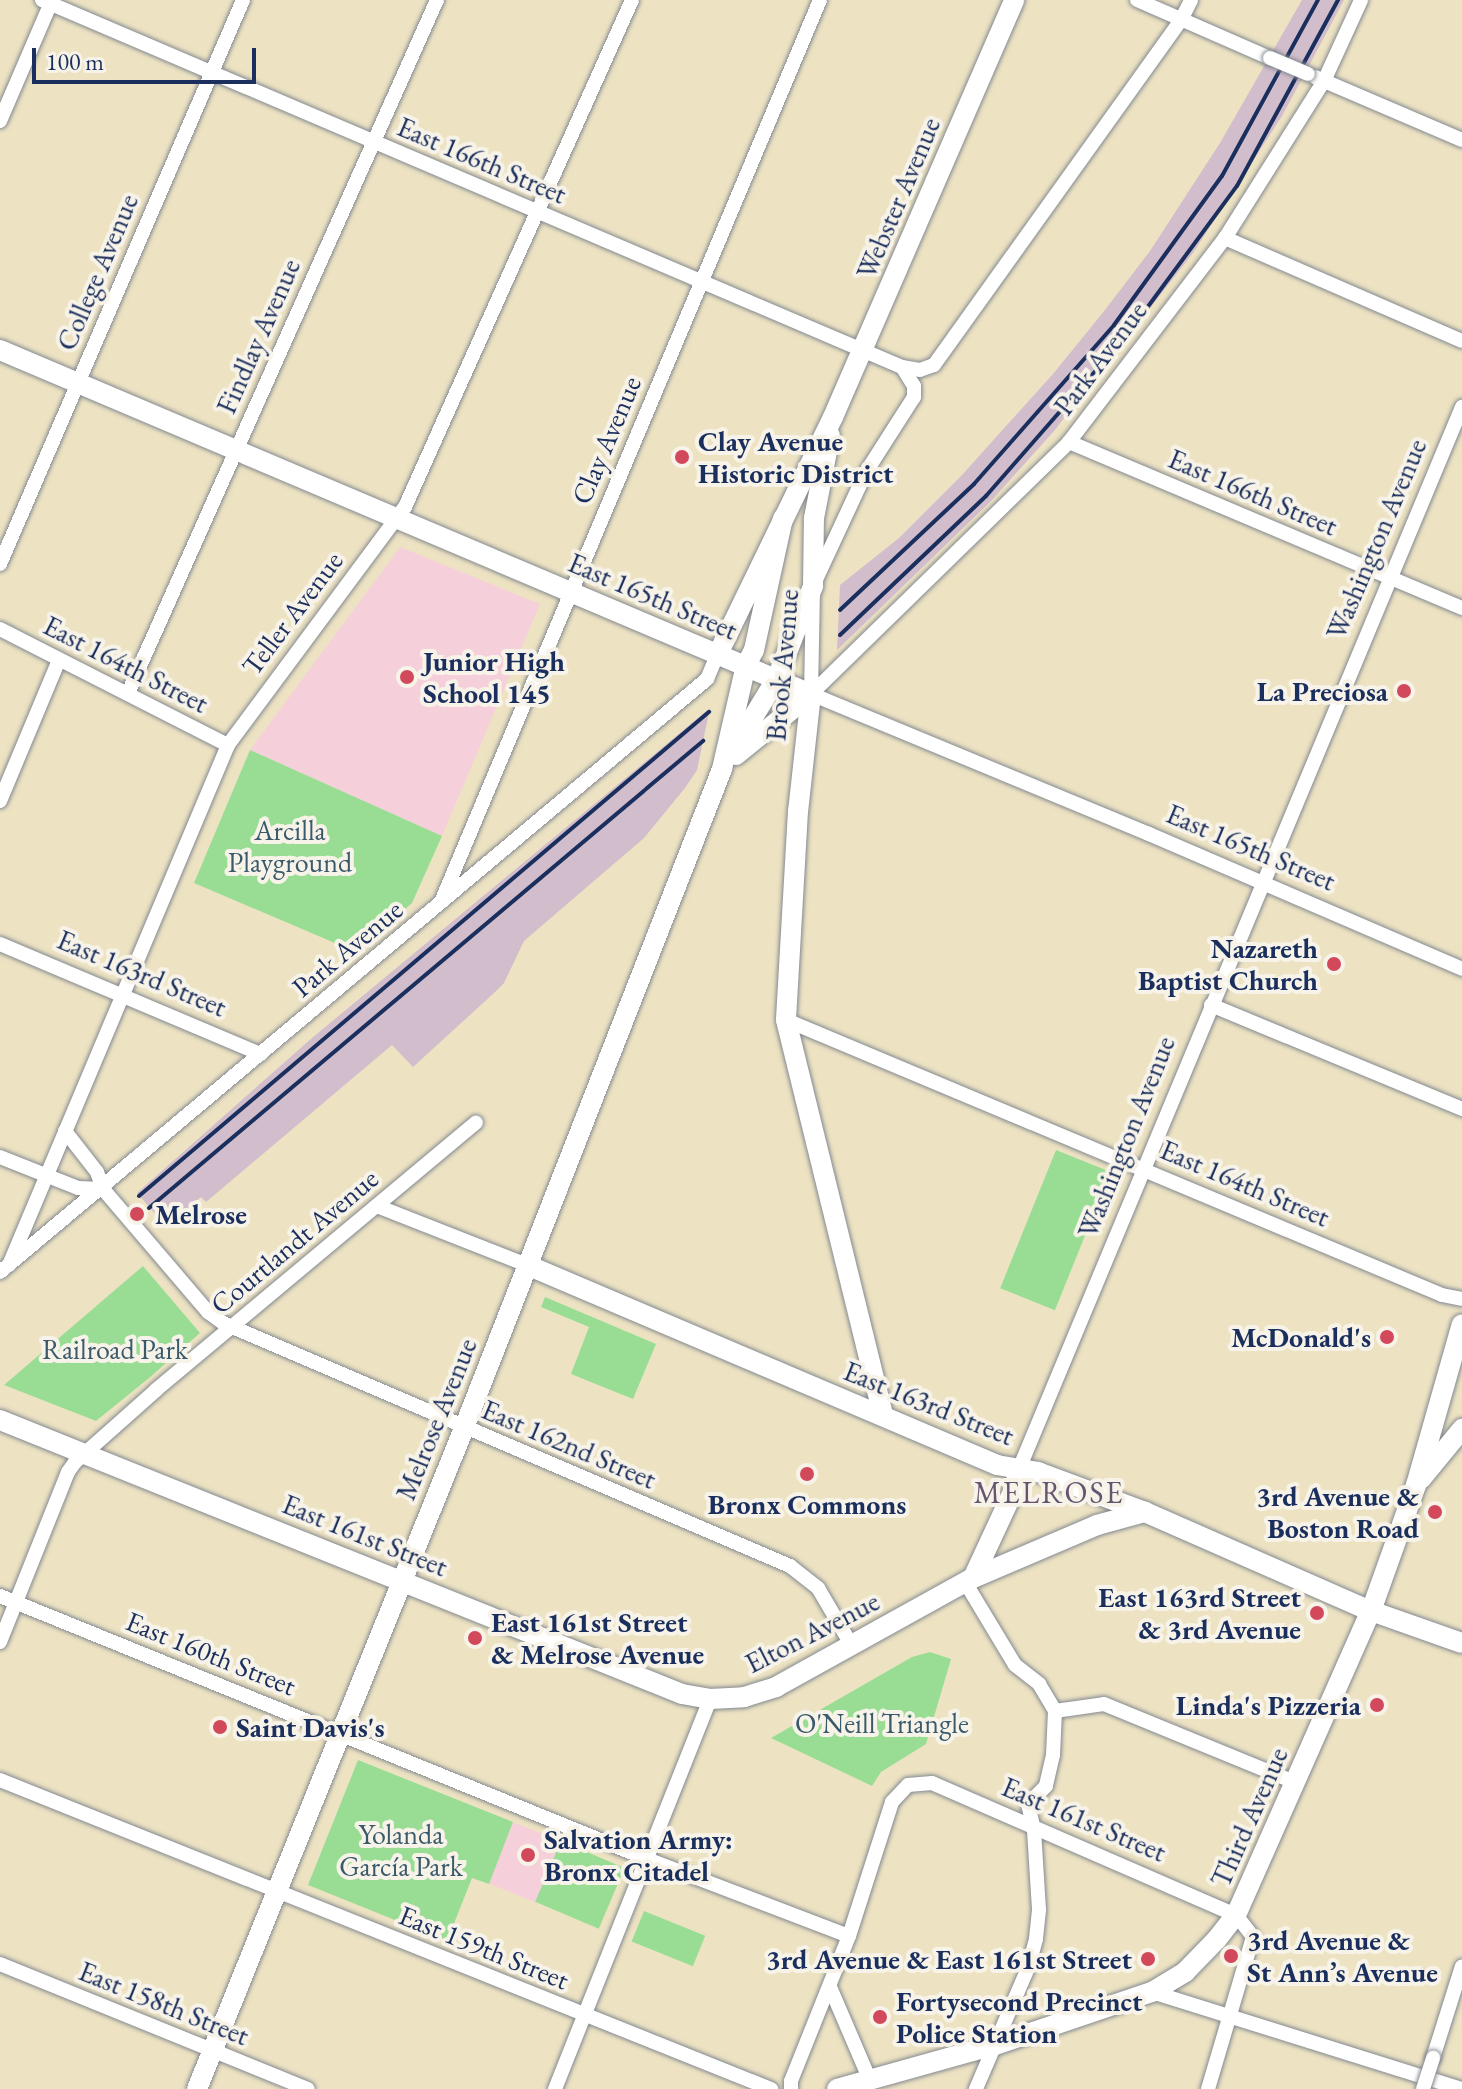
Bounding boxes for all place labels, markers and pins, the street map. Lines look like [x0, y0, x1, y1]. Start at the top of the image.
place label: Clay Avenue Historic District [698, 424, 893, 490]
marker: Clay Avenue Historic District [673, 448, 691, 466]
place label: Junior High School 145 [423, 644, 565, 710]
marker: Junior High School 145 [398, 668, 416, 686]
place label: La Preciosa [1257, 674, 1388, 708]
marker: La Preciosa [1395, 682, 1413, 700]
place label: Nazareth Baptist Church [1138, 931, 1318, 997]
marker: Nazareth Baptist Church [1325, 955, 1343, 973]
place label: Melrose [155, 1197, 247, 1231]
marker: Melrose [126, 1203, 148, 1225]
place label: McDonald's [1231, 1320, 1371, 1354]
marker: McDonald's [1378, 1328, 1396, 1346]
marker: Bronx Commons [798, 1465, 816, 1483]
place label: 3rd Avenue & Boston Road [1256, 1479, 1419, 1545]
place label: Bronx Commons [708, 1487, 906, 1521]
marker: 3rd Avenue & Boston Road [1426, 1503, 1444, 1521]
place label: East 163rd Street & 3rd Avenue [1098, 1580, 1301, 1646]
marker: East 163rd Street & 3rd Avenue [1308, 1604, 1326, 1622]
place label: East 161st Street & Melrose Avenue [491, 1605, 704, 1671]
marker: East 161st Street & Melrose Avenue [466, 1629, 484, 1647]
place label: Linda's Pizzeria [1176, 1688, 1361, 1722]
marker: Linda's Pizzeria [1368, 1696, 1386, 1714]
place label: Saint Davis's [236, 1710, 384, 1744]
marker: Saint Davis's [211, 1718, 229, 1736]
place label: Salvation Army: Bronx Citadel [544, 1822, 733, 1888]
marker: Salvation Army: Bronx Citadel [519, 1846, 537, 1864]
place label: 3rd Avenue & St Ann’s Avenue [1247, 1923, 1438, 1989]
place label: 3rd Avenue & East 161st Street [766, 1942, 1132, 1976]
marker: 3rd Avenue & St Ann’s Avenue [1222, 1947, 1240, 1965]
marker: 3rd Avenue & East 161st Street [1139, 1950, 1157, 1968]
place label: Fortysecond Precinct Police Station [896, 1984, 1143, 2050]
marker: Fortysecond Precinct Police Station [871, 2008, 889, 2026]

